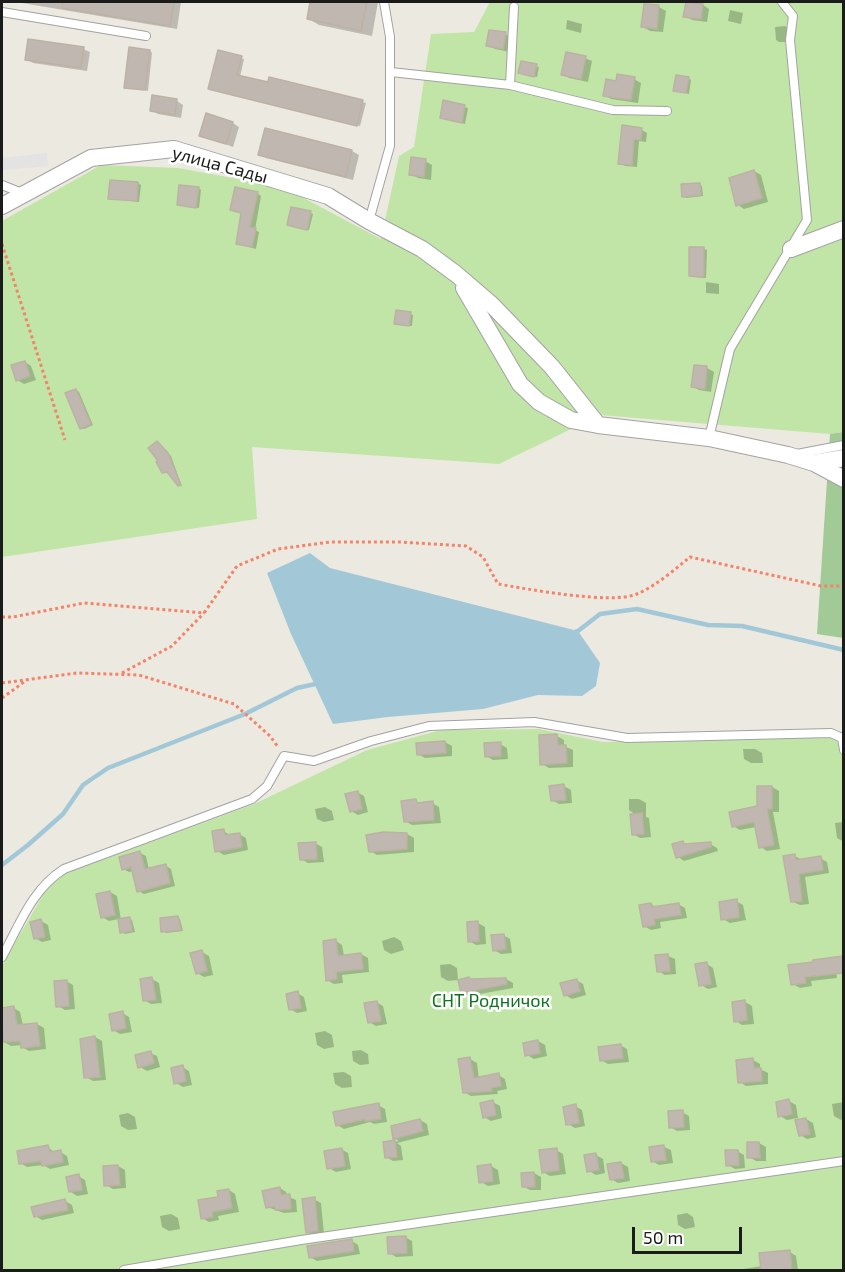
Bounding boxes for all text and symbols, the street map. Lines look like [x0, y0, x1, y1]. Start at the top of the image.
street label: улица Сады [170, 142, 270, 188]
park label: СНТ Родничок [432, 990, 550, 1012]
scale bar [635, 1215, 744, 1253]
text: 50 m [643, 1226, 683, 1248]

